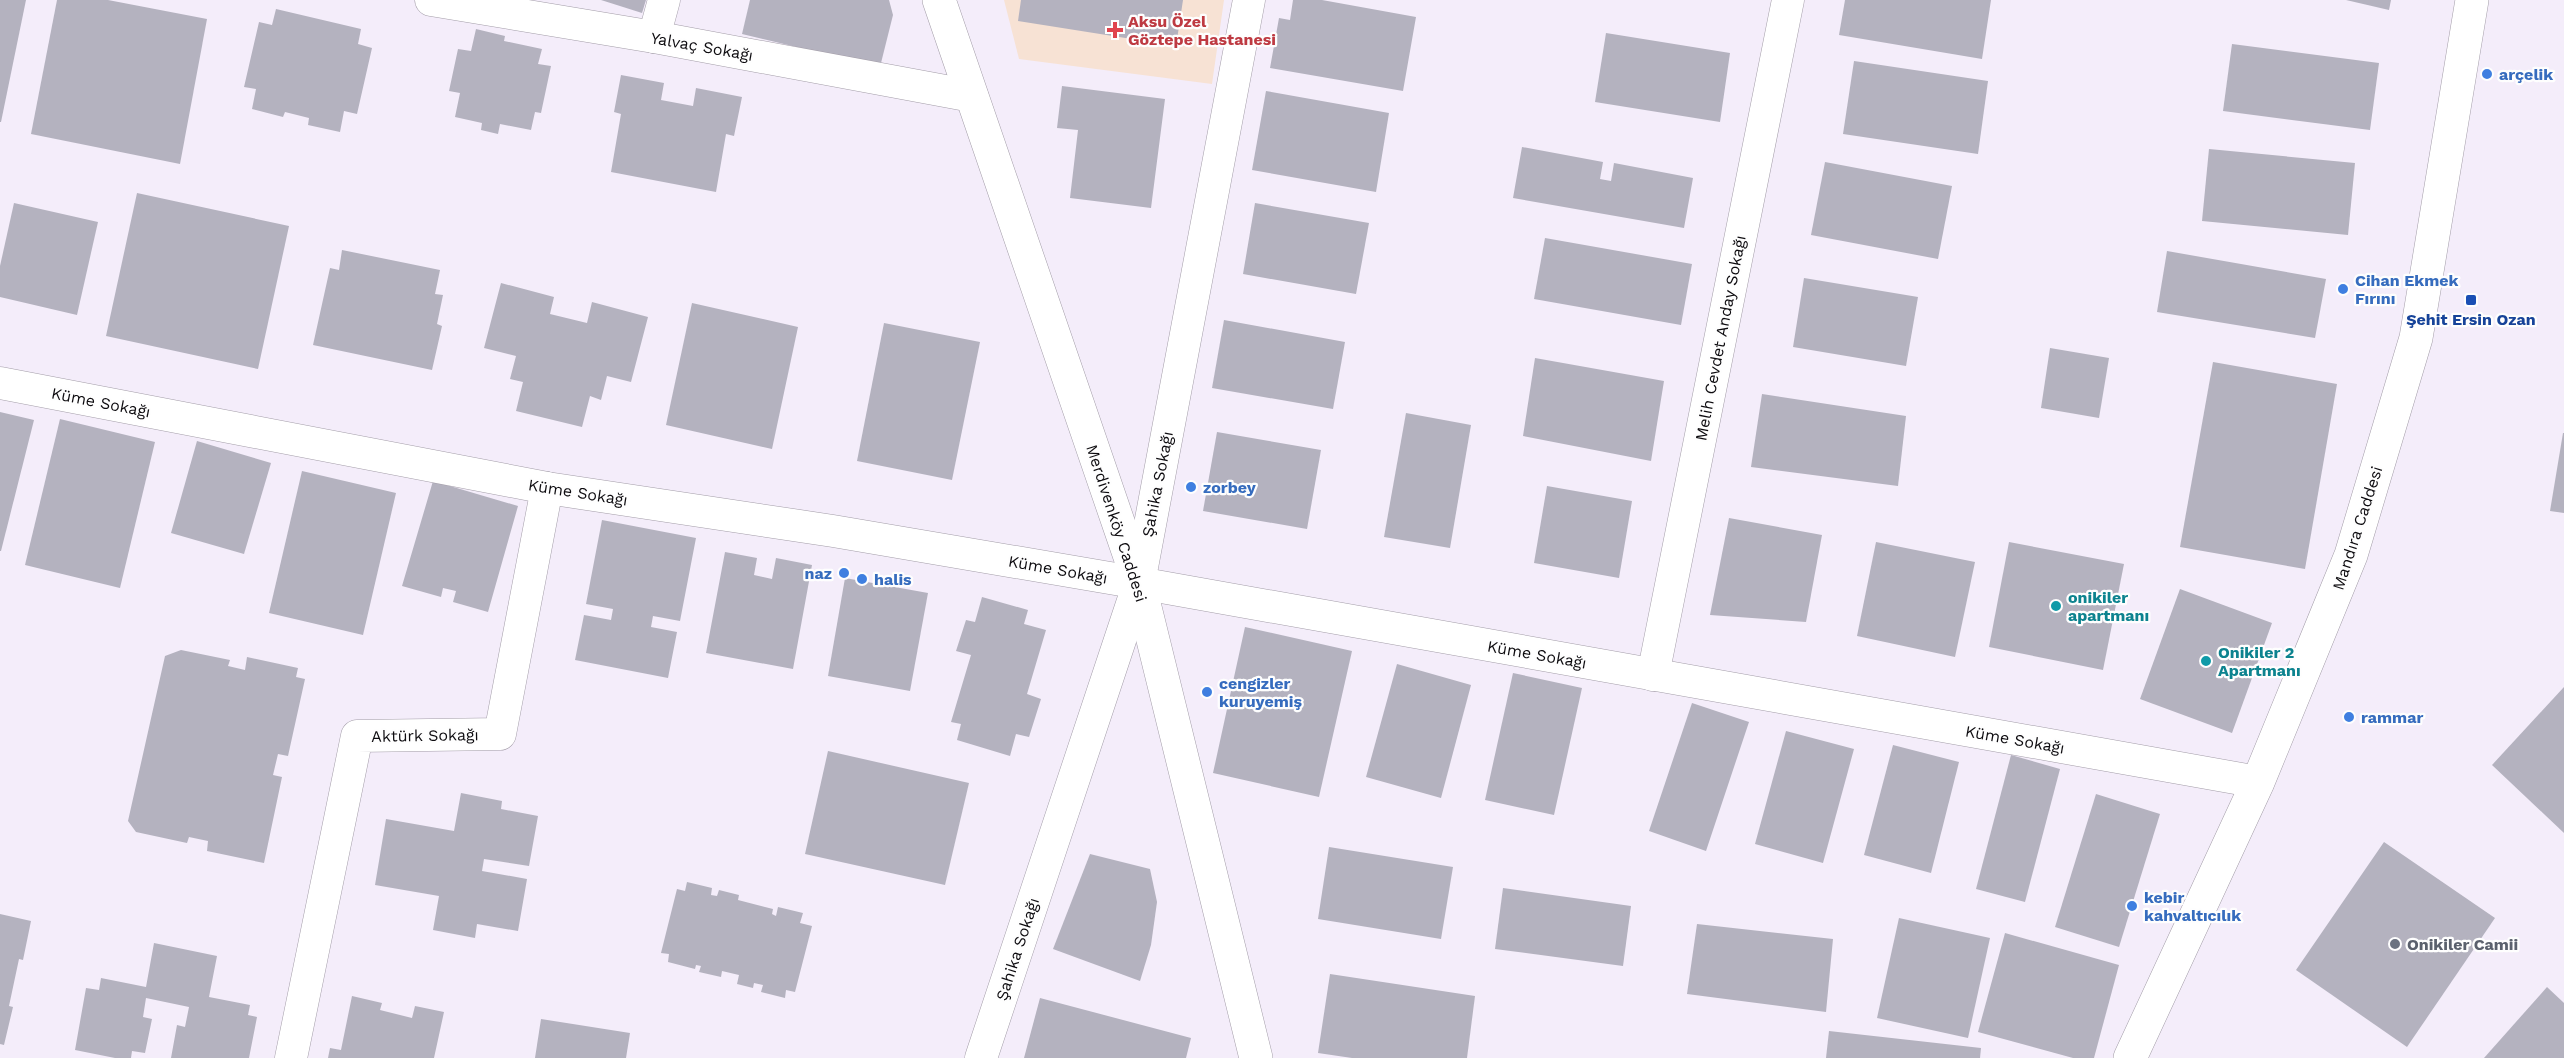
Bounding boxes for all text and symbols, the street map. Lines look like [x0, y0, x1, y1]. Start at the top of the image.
place label: Aksu Özel Göztepe Hastanesi [1128, 12, 1276, 49]
marker: Aksu Özel Göztepe Hastanesi [1106, 21, 1124, 39]
street label: Yalvaç Sokağı [649, 28, 755, 65]
place label: arçelik [2499, 65, 2553, 84]
marker: arçelik [2480, 67, 2494, 81]
street label: Melih Cevdet Anday Sokağı [1691, 234, 1750, 443]
place label: Cihan Ekmek Fırını [2355, 271, 2459, 308]
marker: Cihan Ekmek Fırını [2336, 282, 2350, 296]
marker: Şehit Ersin Ozan [2464, 293, 2478, 307]
place label: Şehit Ersin Ozan [2406, 310, 2536, 329]
street label: Küme Sokağı [50, 384, 152, 421]
street label: Şahika Sokağı [1138, 430, 1177, 538]
street label: Merdivenköy Caddesi [1082, 442, 1151, 604]
street label: Mandıra Caddesi [2328, 464, 2386, 593]
street label: Küme Sokağı [527, 475, 629, 510]
place label: zorbey [1203, 478, 1257, 497]
marker: zorbey [1184, 480, 1198, 494]
street label: Küme Sokağı [1007, 551, 1109, 588]
place label: naz [805, 564, 832, 583]
marker: naz [837, 566, 851, 580]
place label: halis [874, 570, 912, 589]
marker: halis [855, 572, 869, 586]
place label: onikiler apartmanı [2068, 588, 2149, 625]
marker: onikiler apartmanı [2049, 599, 2063, 613]
street label: Küme Sokağı [1486, 636, 1588, 673]
place label: Onikiler 2 Apartmanı [2218, 643, 2301, 680]
marker: Onikiler 2 Apartmanı [2199, 654, 2213, 668]
place label: cengizler kuruyemiş [1219, 674, 1302, 711]
marker: cengizler kuruyemiş [1200, 685, 1214, 699]
place label: rammar [2361, 708, 2423, 727]
marker: rammar [2342, 710, 2356, 724]
street label: Küme Sokağı [1964, 721, 2066, 758]
street label: Aktürk Sokağı [371, 725, 479, 746]
place label: kebir kahvaltıcılık [2144, 888, 2241, 925]
street label: Şahika Sokağı [992, 895, 1043, 1003]
marker: kebir kahvaltıcılık [2125, 899, 2139, 913]
place label: Onikiler Camii [2407, 935, 2518, 954]
marker: Onikiler Camii [2388, 937, 2402, 951]

